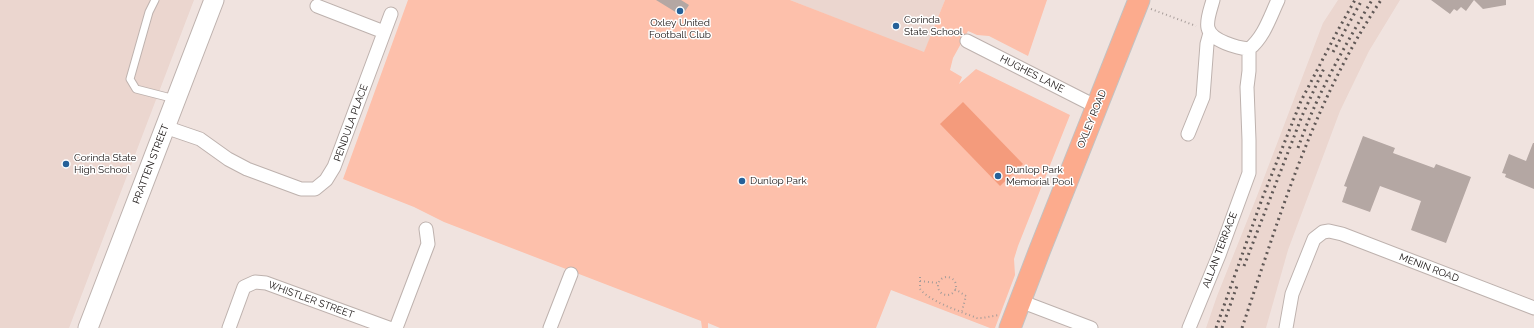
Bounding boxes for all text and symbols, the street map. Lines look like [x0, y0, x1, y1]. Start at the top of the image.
marker: Oxley United Football Club [675, 6, 685, 16]
place label: Corinda State School [904, 14, 962, 38]
place label: Oxley United Football Club [649, 17, 711, 40]
marker: Corinda State School [891, 21, 901, 31]
street label: HUGHES LANE [998, 53, 1066, 95]
street label: PENDULA PLACE [331, 83, 371, 163]
street label: OXLEY ROAD [1075, 88, 1109, 150]
street label: PRATTEN STREET [130, 122, 172, 206]
place label: Corinda State High School [74, 152, 136, 176]
marker: Corinda State High School [61, 159, 71, 169]
place label: Dunlop Park Memorial Pool [1006, 164, 1073, 188]
marker: Dunlop Park Memorial Pool [993, 171, 1003, 181]
place label: Dunlop Park [750, 175, 807, 187]
marker: Dunlop Park [737, 176, 747, 186]
street label: ALLAN TERRACE [1200, 210, 1240, 290]
street label: MENIN ROAD [1397, 251, 1461, 285]
street label: WHISTLER STREET [266, 279, 356, 321]

